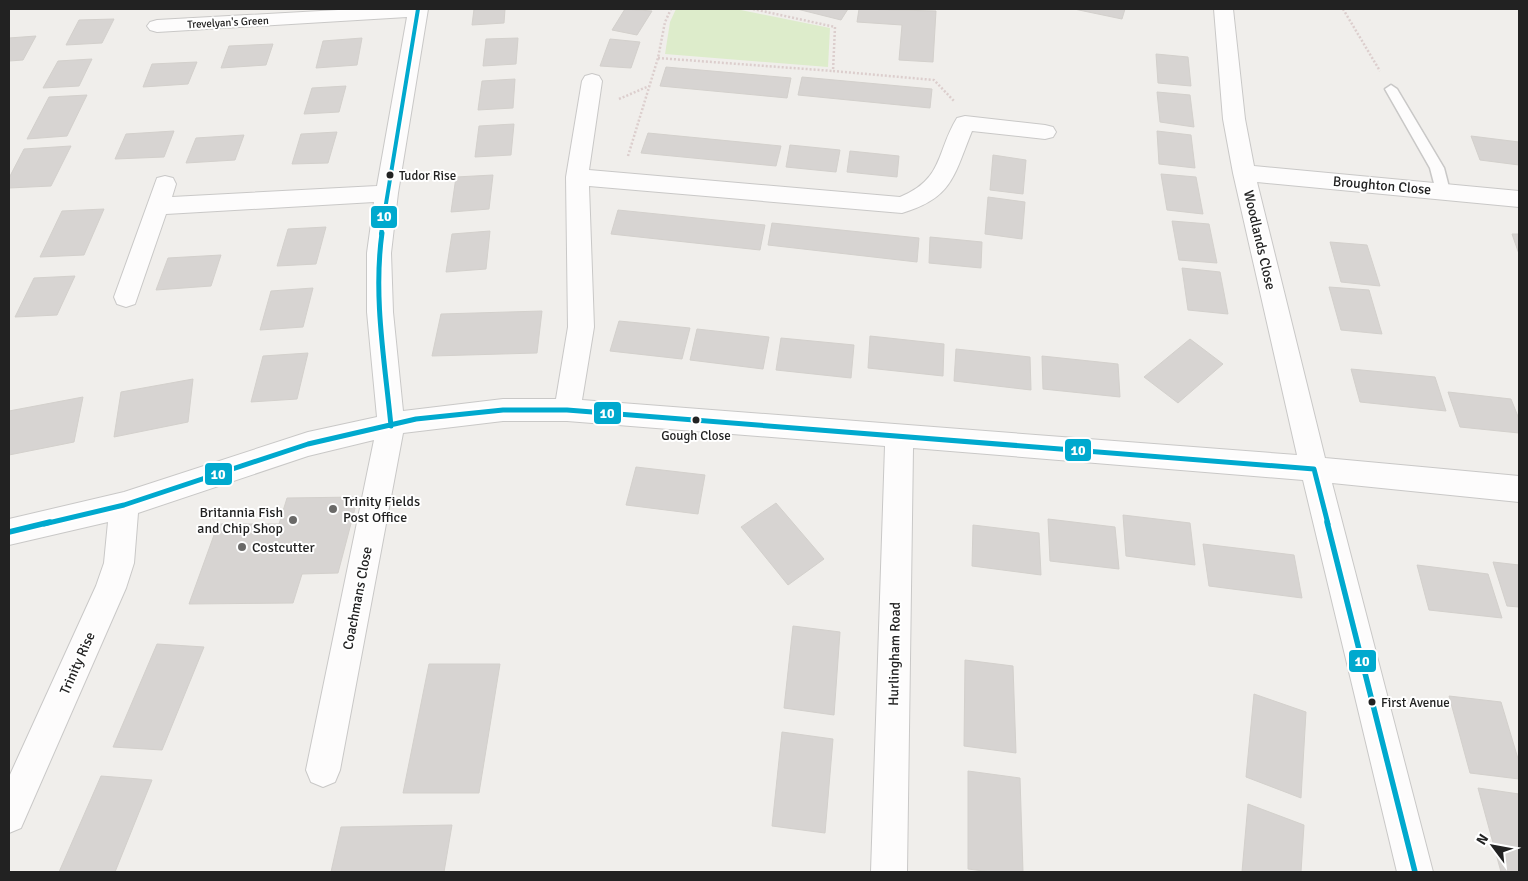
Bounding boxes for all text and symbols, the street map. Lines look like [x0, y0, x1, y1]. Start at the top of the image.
street label: Trevelyan's Green [187, 14, 269, 31]
place label: Tudor Rise [399, 168, 456, 184]
marker: Tudor Rise [385, 170, 395, 180]
street label: Broughton Close [1332, 173, 1432, 198]
street label: Woodlands Close [1240, 189, 1279, 292]
line badge: 10 [370, 205, 398, 229]
text: 10 [376, 208, 392, 225]
line badge: 10 [593, 401, 622, 425]
text: 10 [599, 405, 615, 422]
marker: Gough Close [691, 415, 701, 425]
place label: Gough Close [661, 428, 731, 444]
line badge: 10 [1064, 438, 1092, 462]
text: 10 [1070, 442, 1086, 459]
line badge: 10 [204, 462, 233, 486]
text: 10 [210, 466, 226, 483]
place label: Trinity Fields Post Office [343, 493, 420, 526]
marker: Trinity Fields Post Office [327, 503, 339, 515]
place label: Britannia Fish and Chip Shop [197, 504, 283, 537]
marker: Britannia Fish and Chip Shop [287, 514, 299, 526]
place label: Costcutter [252, 539, 315, 556]
marker: Costcutter [236, 541, 248, 553]
street label: Coachmans Close [339, 545, 376, 651]
street label: Hurlingham Road [885, 602, 904, 706]
street label: Trinity Rise [56, 629, 99, 697]
line badge: 10 [1348, 649, 1377, 673]
text: 10 [1354, 653, 1370, 670]
place label: First Avenue [1381, 695, 1450, 711]
marker: First Avenue [1367, 697, 1377, 707]
north arrow [1468, 821, 1518, 871]
text: N [1473, 831, 1492, 848]

